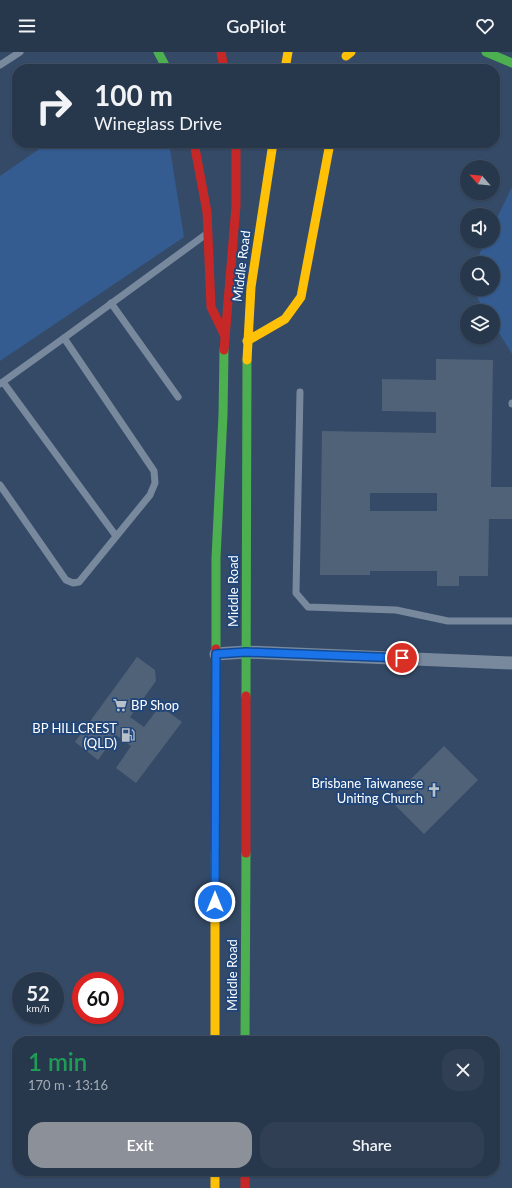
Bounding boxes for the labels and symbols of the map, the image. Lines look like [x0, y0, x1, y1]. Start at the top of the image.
north arrow [460, 160, 500, 200]
street label: Middle Road [229, 229, 253, 303]
street label: Middle Road [225, 555, 241, 627]
pin [385, 641, 419, 675]
supermarket icon: BP Shop [112, 697, 128, 713]
place label: BP Shop [131, 697, 179, 713]
place label: BP HILLCREST (QLD) [32, 720, 117, 751]
fuel station icon: BP HILLCREST (QLD) [120, 727, 136, 743]
place label: Brisbane Taiwanese Uniting Church [311, 775, 423, 806]
church icon: Brisbane Taiwanese Uniting Church [426, 782, 442, 798]
position arrow [194, 881, 236, 923]
street label: Middle Road [224, 939, 240, 1011]
speed limit sign: 60 [72, 972, 124, 1024]

